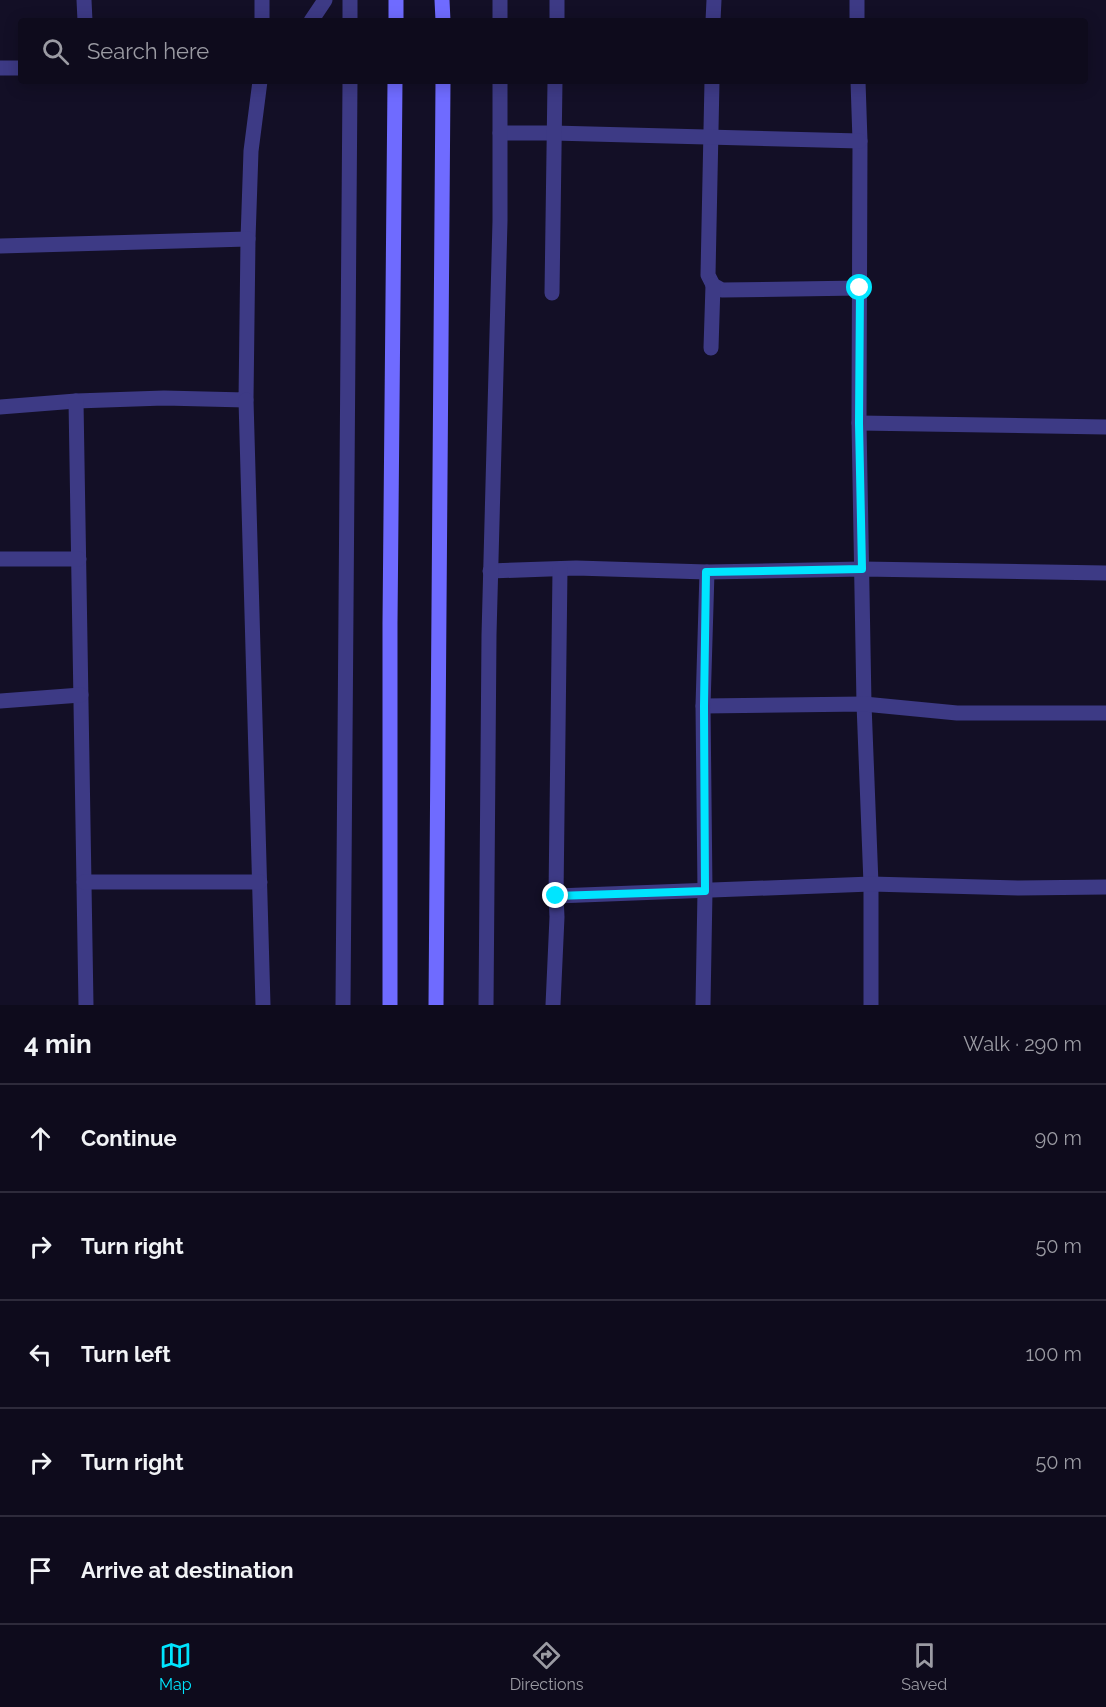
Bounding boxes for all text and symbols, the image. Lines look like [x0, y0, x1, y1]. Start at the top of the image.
search box [18, 18, 1088, 84]
icon: search [39, 35, 72, 68]
text: Search here [87, 38, 209, 64]
route start [846, 274, 872, 300]
route end [542, 882, 568, 908]
text: 4 min [24, 1029, 92, 1059]
text: Walk · 290 m [963, 1032, 1082, 1056]
icon: ahead [24, 1122, 57, 1155]
text: Continue [81, 1125, 177, 1151]
text: 90 m [1035, 1126, 1082, 1150]
icon: right [24, 1230, 57, 1263]
text: Turn right [81, 1233, 184, 1259]
text: 50 m [1035, 1234, 1082, 1258]
icon: left [24, 1338, 57, 1371]
text: Turn left [81, 1341, 171, 1367]
text: 100 m [1025, 1342, 1082, 1366]
icon: right [24, 1446, 57, 1479]
text: Turn right [81, 1449, 184, 1475]
text: 50 m [1035, 1450, 1082, 1474]
icon: arrive [24, 1554, 57, 1587]
text: Arrive at destination [81, 1557, 294, 1583]
tab: Map [159, 1639, 192, 1694]
tab: Directions [510, 1639, 584, 1694]
tab: Saved [901, 1639, 947, 1694]

